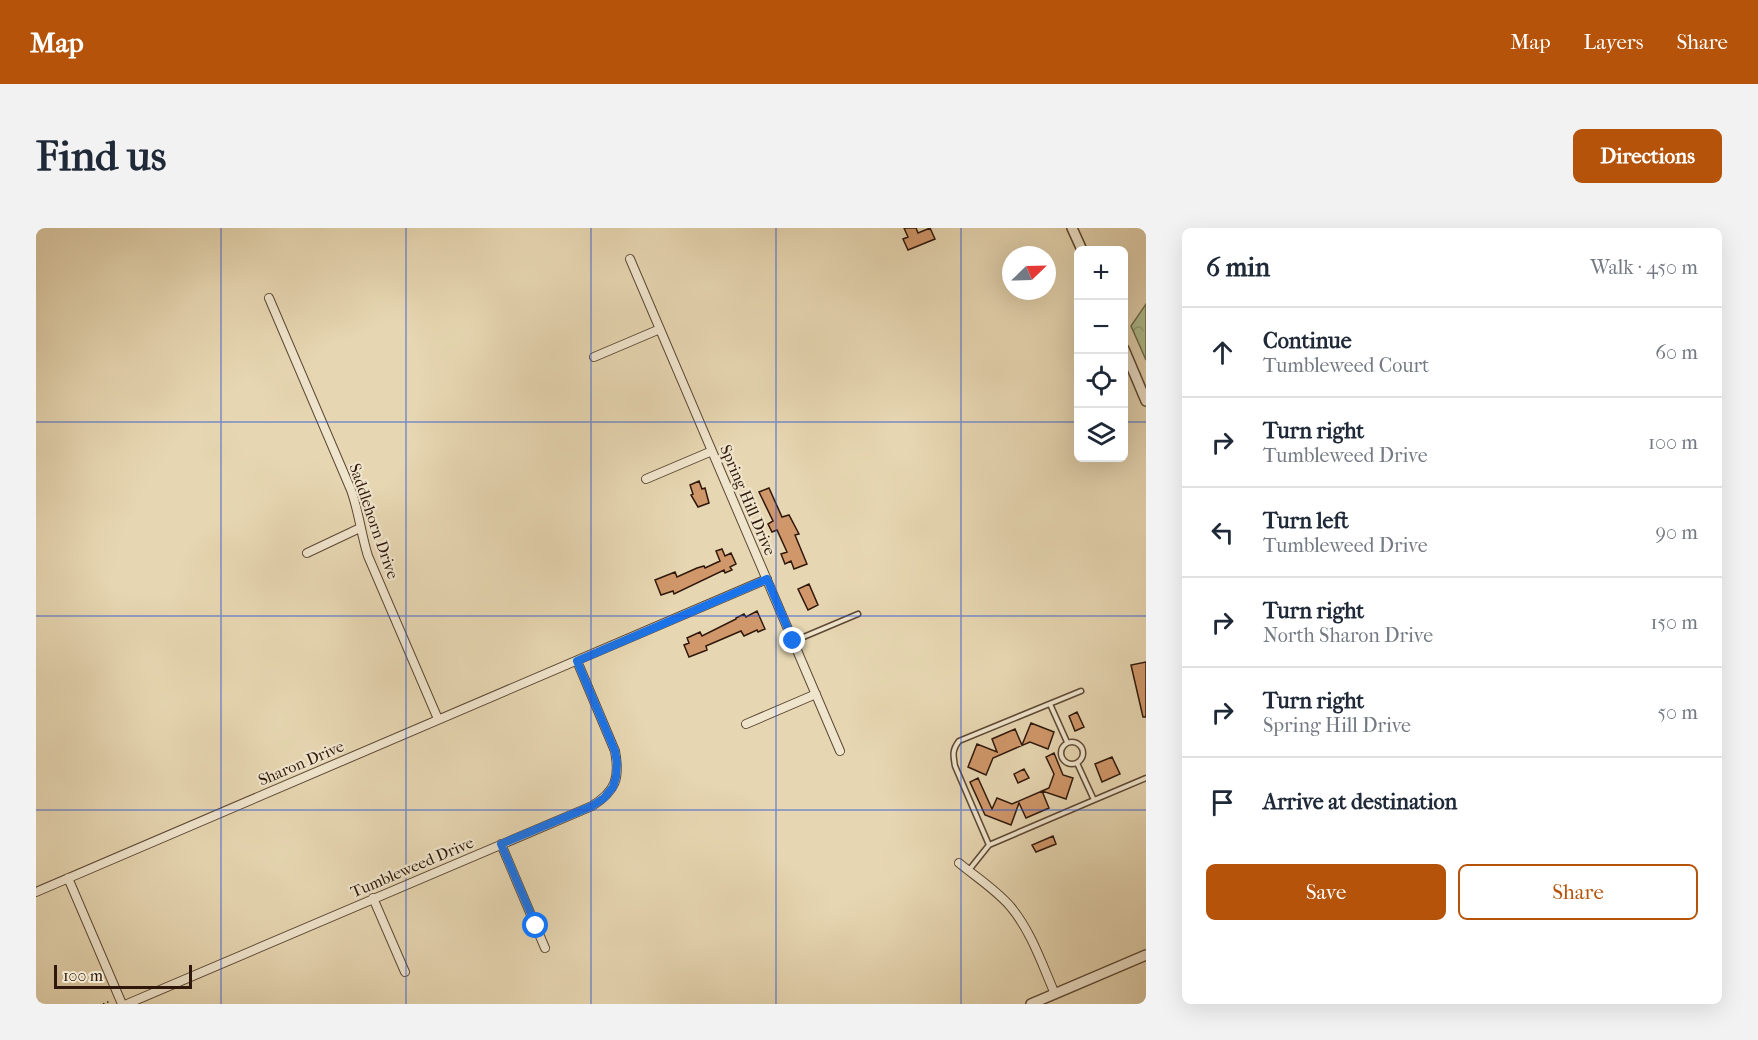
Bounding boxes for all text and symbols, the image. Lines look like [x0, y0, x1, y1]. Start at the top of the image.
text: Map [30, 26, 84, 59]
text: Map [1510, 30, 1551, 54]
text: Layers [1584, 30, 1643, 54]
text: Share [1676, 30, 1728, 54]
button: Directions [1573, 129, 1722, 183]
text: Find us [36, 132, 166, 181]
north arrow [1002, 246, 1056, 300]
map controls [1074, 246, 1128, 462]
button: + [1074, 246, 1128, 300]
text: 6 min [1206, 252, 1270, 283]
text: Walk · 450 m [1590, 256, 1698, 279]
button: − [1074, 300, 1128, 354]
text: Continue [1263, 328, 1352, 354]
icon: ahead [1206, 336, 1239, 369]
text: 60 m [1655, 341, 1698, 364]
button: locate [1074, 354, 1128, 408]
text: Tumbleweed Court [1263, 354, 1429, 377]
button: layers [1074, 408, 1128, 462]
text: Turn right [1263, 418, 1364, 444]
icon: right [1206, 426, 1239, 459]
text: 100 m [1648, 431, 1698, 454]
street label: Spring Hill Drive [716, 442, 780, 558]
text: Tumbleweed Drive [1263, 444, 1428, 467]
street label: Saddlehorn Drive [345, 461, 403, 581]
text: Turn left [1263, 508, 1349, 534]
icon: left [1206, 516, 1239, 549]
text: 90 m [1656, 521, 1698, 544]
text: Tumbleweed Drive [1263, 534, 1428, 557]
text: Turn right [1263, 598, 1364, 624]
icon: right [1206, 606, 1239, 639]
text: 150 m [1650, 611, 1698, 634]
text: North Sharon Drive [1263, 624, 1433, 647]
route end [779, 627, 805, 653]
text: Turn right [1263, 688, 1364, 714]
icon: right [1206, 696, 1239, 729]
text: 50 m [1657, 701, 1698, 724]
text: Spring Hill Drive [1263, 714, 1411, 737]
street label: Sharon Drive [255, 736, 347, 790]
icon: arrive [1206, 786, 1239, 819]
text: Arrive at destination [1263, 789, 1457, 815]
street label: Tumbleweed Drive [348, 832, 476, 901]
button: Save [1206, 864, 1446, 920]
button: Share [1458, 864, 1698, 920]
route start [522, 912, 548, 938]
scale bar [54, 962, 192, 990]
text: 100 m [63, 966, 103, 985]

